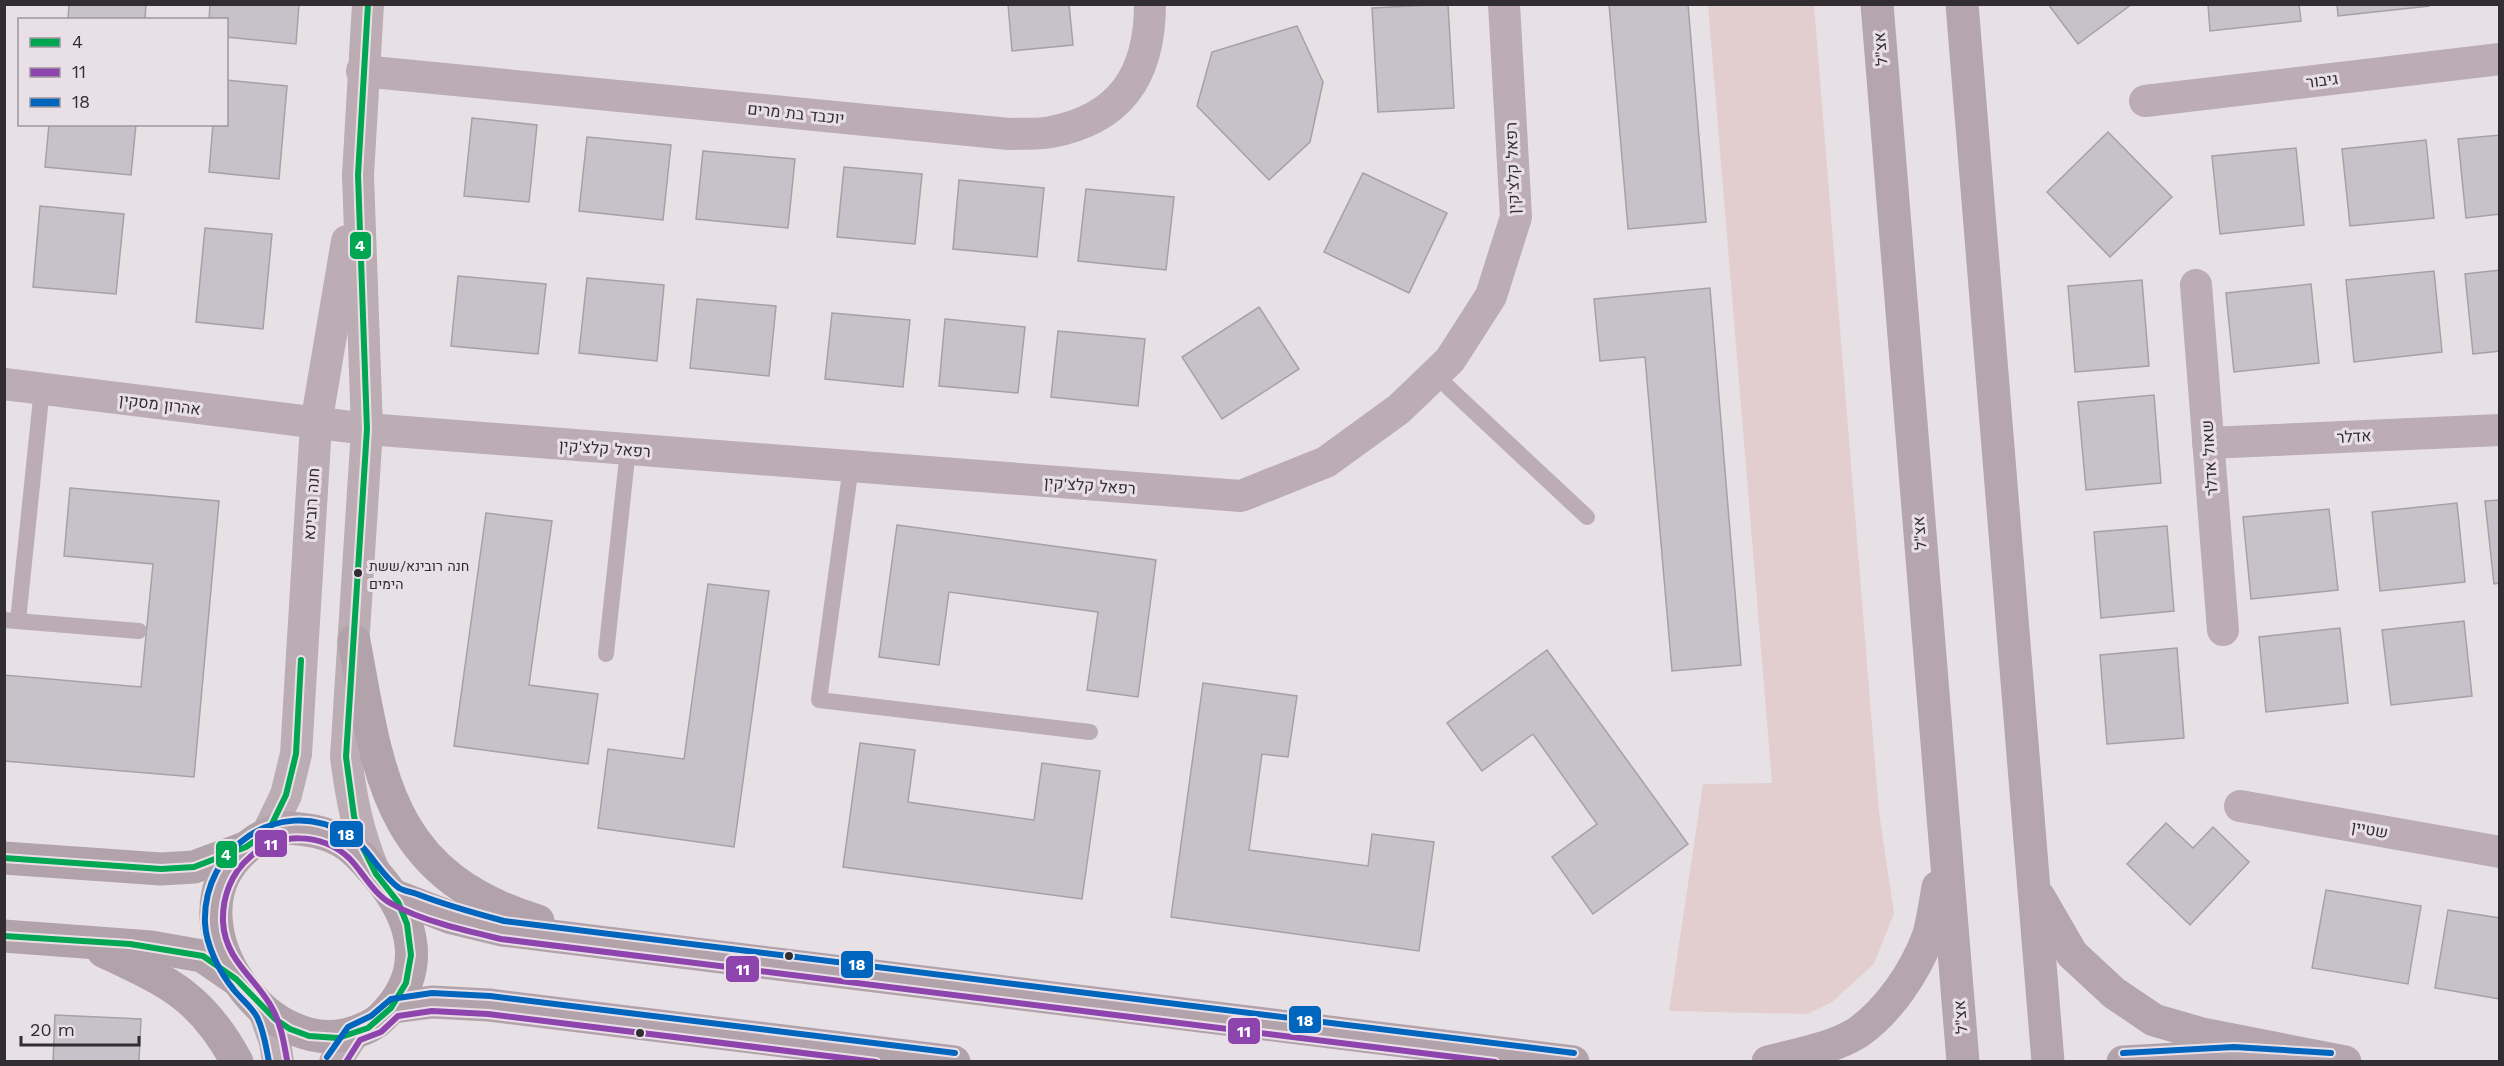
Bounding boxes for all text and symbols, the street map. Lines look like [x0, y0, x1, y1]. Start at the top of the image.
legend [18, 18, 228, 126]
text: 4 [72, 31, 83, 52]
street label: אצ"ל [1870, 31, 1891, 67]
text: 11 [72, 61, 86, 82]
street label: גיבור [2305, 69, 2339, 92]
text: 18 [72, 91, 90, 112]
street label: יוכבד בת מרים [747, 99, 845, 128]
street label: רפאל קלצ'קין [1501, 122, 1524, 214]
line badge: 4 [349, 231, 372, 260]
text: 4 [355, 236, 365, 255]
street label: אהרון מסקין [118, 390, 202, 419]
street label: שאול אדלר [2197, 419, 2222, 497]
street label: אדלר [2336, 426, 2372, 447]
street label: רפאל קלצ'קין [558, 436, 651, 461]
street label: חנה רובינא [300, 467, 323, 541]
street label: רפאל קלצ'קין [1043, 473, 1136, 498]
street label: אצ"ל [1909, 515, 1930, 551]
place label: חנה רובינא/ששת הימים [369, 558, 469, 592]
marker: חנה רובינא/ששת הימים [352, 567, 364, 579]
street label: שטיין [2350, 817, 2390, 842]
line badge: 18 [329, 820, 364, 848]
text: 18 [338, 825, 354, 844]
line badge: 11 [254, 829, 288, 858]
text: 11 [264, 835, 278, 854]
line badge: 4 [215, 840, 238, 869]
text: 4 [221, 845, 231, 864]
unlabelled marker [783, 950, 795, 962]
line badge: 18 [840, 950, 874, 979]
line badge: 11 [725, 955, 760, 983]
text: 18 [849, 955, 865, 974]
text: 11 [736, 960, 750, 979]
street label: אצ"ל [1950, 999, 1971, 1035]
line badge: 18 [1288, 1005, 1322, 1034]
scale bar [21, 1009, 140, 1047]
text: 18 [1297, 1011, 1313, 1030]
line badge: 11 [1227, 1017, 1261, 1045]
text: 20 m [30, 1019, 75, 1040]
text: 11 [1237, 1022, 1251, 1041]
unlabelled marker [634, 1027, 646, 1039]

